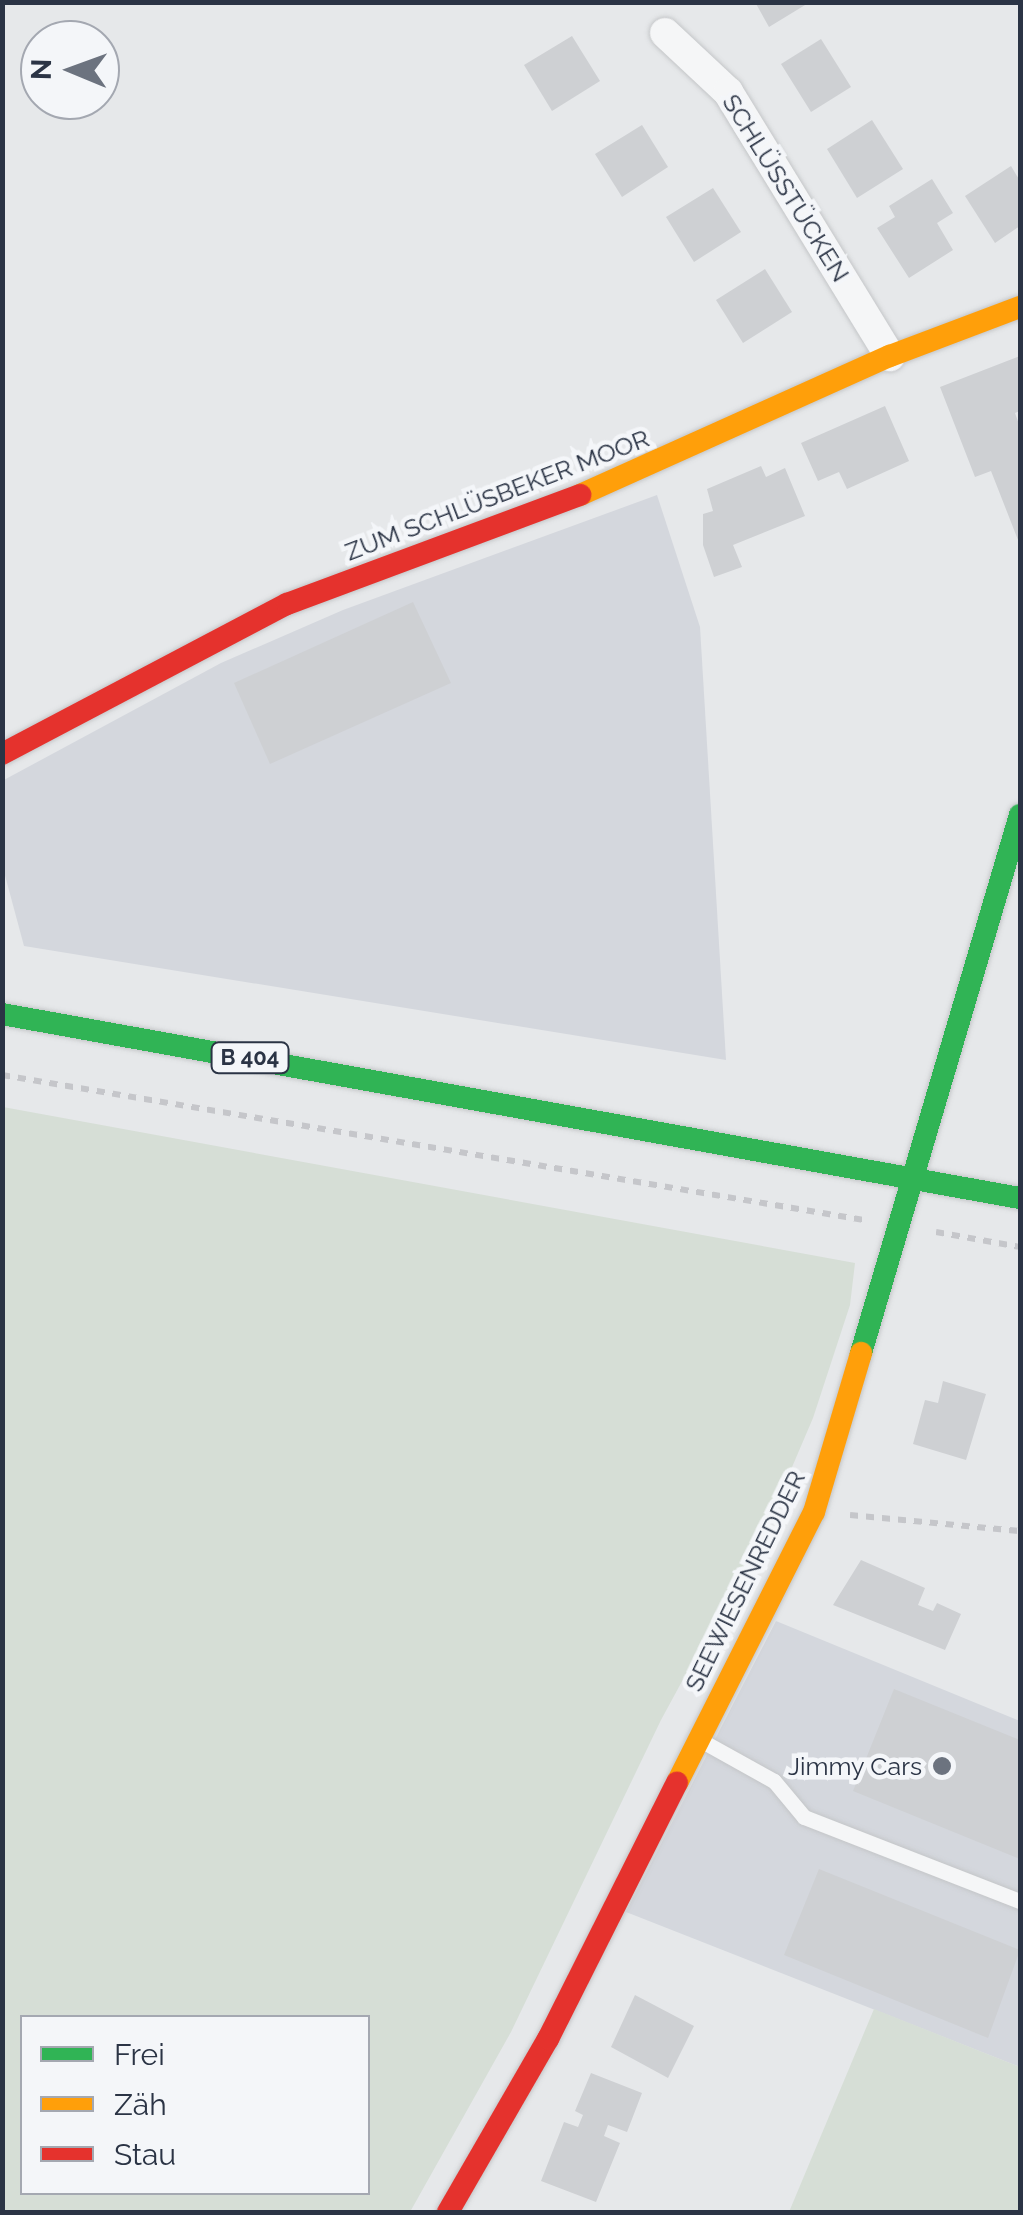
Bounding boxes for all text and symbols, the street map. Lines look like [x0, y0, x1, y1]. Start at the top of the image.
north arrow [20, 20, 120, 120]
text: N [25, 59, 58, 80]
street label: SCHLÜSSTÜCKEN [716, 89, 856, 287]
street label: ZUM SCHLÜSBEKER MOOR [341, 423, 653, 567]
road number: B 404 [210, 1041, 290, 1075]
street label: SEEWIESENREDDER [679, 1466, 811, 1696]
place label: Jimmy Cars [787, 1751, 922, 1781]
marker: Jimmy Cars [931, 1755, 953, 1777]
legend [20, 2015, 370, 2195]
text: Frei [114, 2037, 165, 2072]
text: Zäh [114, 2087, 167, 2122]
text: Stau [114, 2137, 176, 2172]

